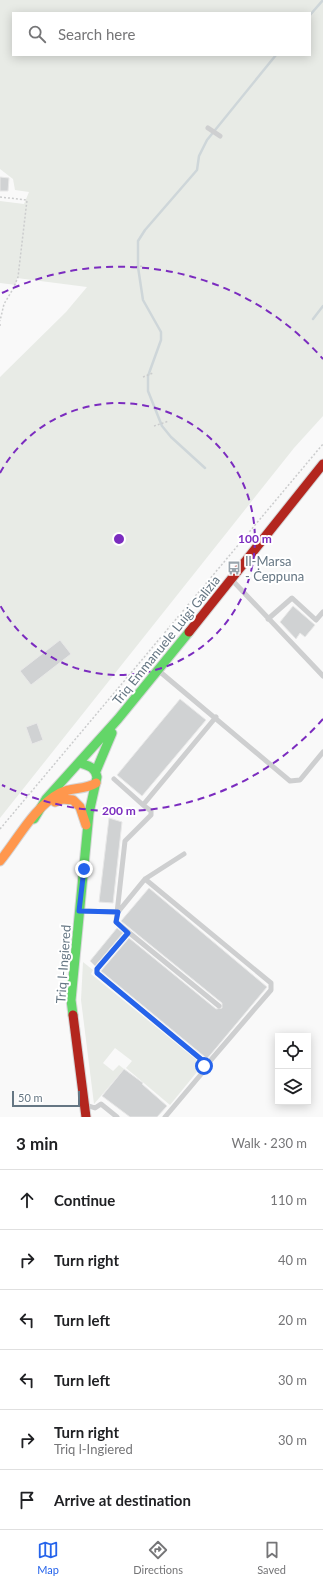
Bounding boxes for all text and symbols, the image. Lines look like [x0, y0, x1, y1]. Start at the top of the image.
search box [12, 12, 311, 56]
icon: search [26, 23, 48, 45]
text: Search here [58, 25, 135, 43]
text: 100 m [238, 531, 272, 546]
centre of rings [112, 532, 126, 546]
place label: Il-Marsa - Ċeppuna [245, 553, 304, 584]
bus stop icon: Il-Marsa - Ċeppuna [226, 560, 242, 576]
street label: Triq Emmanuele Luigi Galizia [109, 572, 223, 708]
text: 200 m [102, 803, 136, 818]
route end [75, 860, 93, 878]
street label: Triq l-Ingiered [52, 924, 74, 1004]
map controls [275, 1033, 311, 1105]
button: locate [275, 1033, 311, 1069]
route start [195, 1057, 213, 1075]
button: layers [275, 1069, 311, 1105]
scale bar [12, 1089, 80, 1108]
text: 50 m [18, 1091, 43, 1104]
text: 3 min [16, 1133, 58, 1154]
text: Walk · 230 m [231, 1135, 307, 1151]
icon: ahead [16, 1189, 38, 1211]
text: Continue [54, 1191, 115, 1209]
text: 110 m [270, 1192, 307, 1208]
icon: right [16, 1249, 38, 1271]
text: Turn right [54, 1251, 119, 1269]
text: 40 m [278, 1252, 307, 1268]
icon: left [16, 1309, 38, 1331]
text: Turn left [54, 1311, 110, 1329]
text: 20 m [278, 1312, 307, 1328]
icon: left [16, 1369, 38, 1391]
text: Turn left [54, 1371, 110, 1389]
text: 30 m [278, 1372, 307, 1388]
text: Turn right [54, 1423, 119, 1441]
icon: right [16, 1429, 38, 1451]
text: 30 m [278, 1432, 307, 1448]
text: Triq l-Ingiered [54, 1441, 133, 1457]
icon: arrive [16, 1489, 38, 1511]
text: Arrive at destination [54, 1491, 191, 1509]
tab: Map [37, 1539, 59, 1576]
tab: Directions [133, 1539, 183, 1576]
tab: Saved [257, 1539, 286, 1576]

